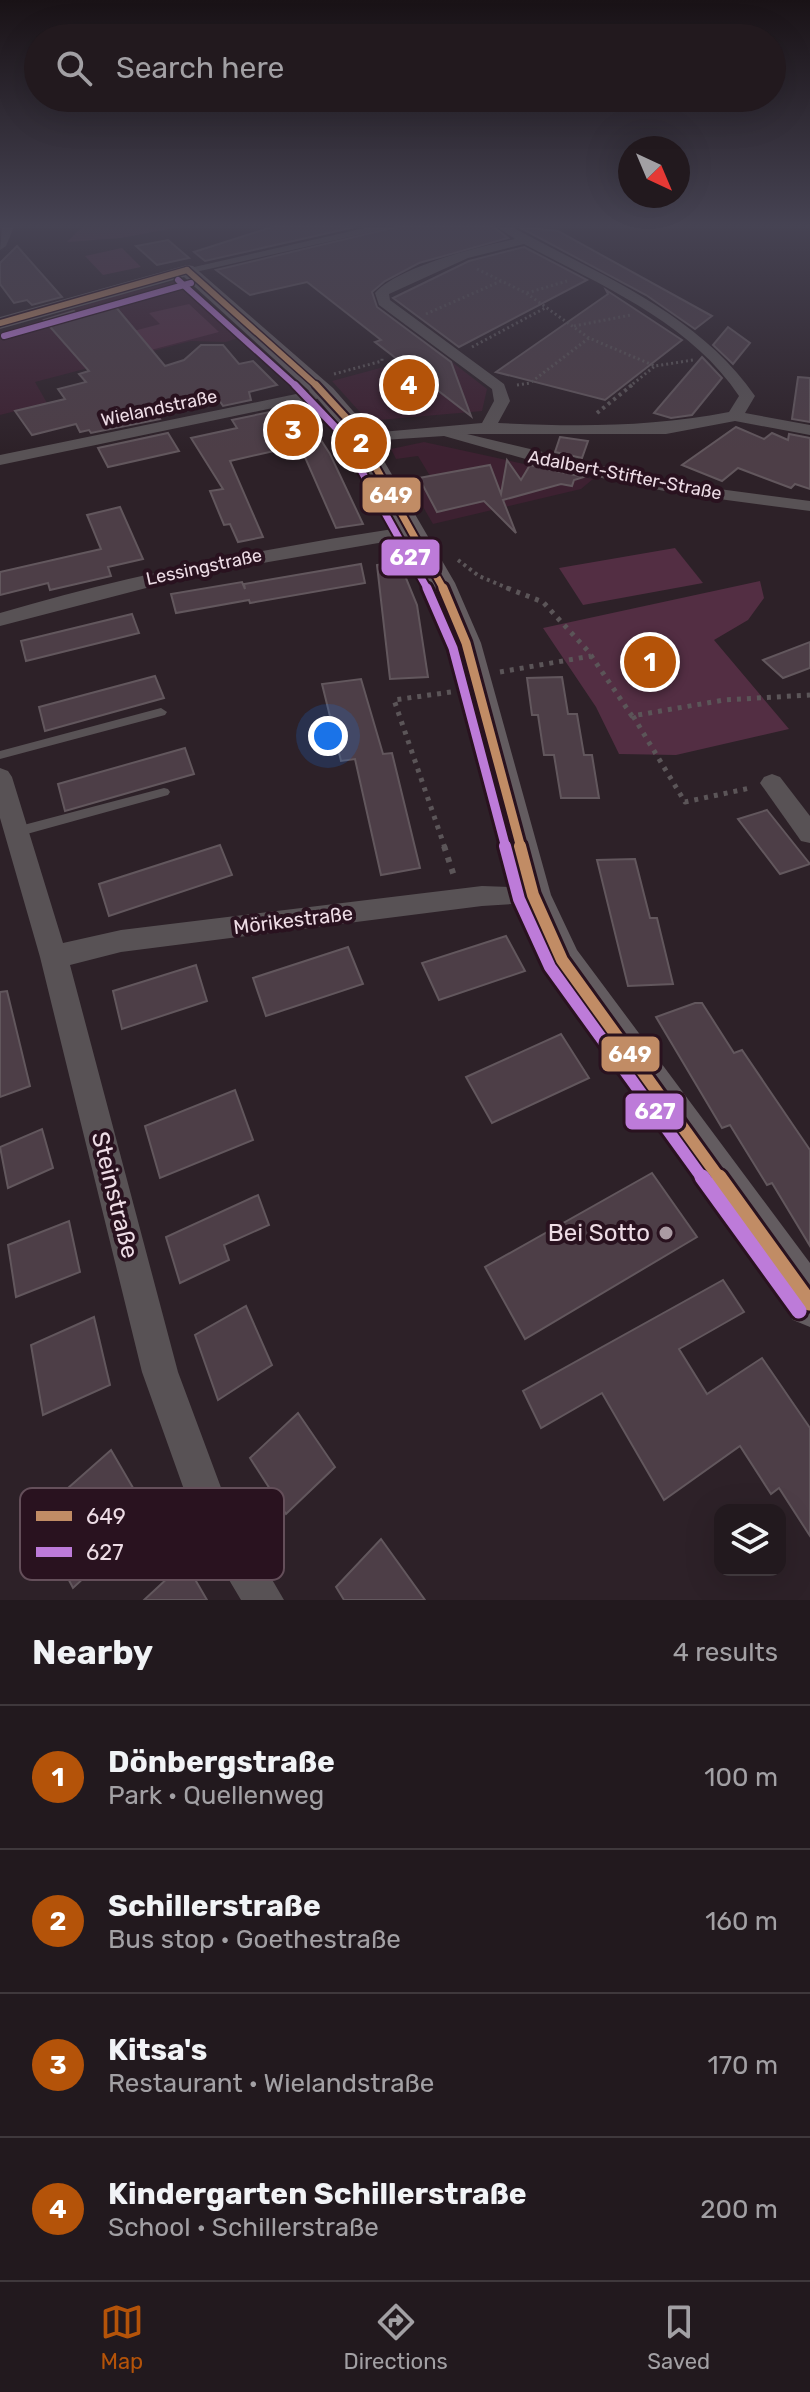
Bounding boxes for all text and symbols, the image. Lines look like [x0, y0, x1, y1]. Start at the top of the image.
search box [24, 24, 786, 112]
icon: search [52, 46, 96, 90]
text: Search here [116, 50, 284, 86]
north arrow [618, 136, 690, 208]
pin: 4 [383, 355, 435, 415]
street label: Wielandstraße [99, 385, 219, 431]
pin: 3 [267, 400, 319, 460]
pin: 2 [335, 413, 387, 473]
street label: Adalbert-Stifter-Straße [526, 445, 724, 505]
line badge: 649 [361, 476, 422, 514]
text: 649 [369, 482, 413, 509]
line badge: 627 [380, 538, 441, 577]
street label: Lessingstraße [144, 544, 264, 590]
text: 627 [389, 544, 431, 571]
pin: 1 [624, 632, 676, 692]
your location [308, 716, 348, 756]
street label: Mörikestraße [232, 901, 354, 939]
line badge: 649 [600, 1035, 661, 1073]
text: 649 [608, 1041, 652, 1068]
line badge: 627 [624, 1092, 685, 1131]
text: 627 [634, 1098, 676, 1125]
street label: Steinstraße [86, 1129, 144, 1261]
place label: Bei Sotto [548, 1219, 650, 1247]
marker: Bei Sotto [657, 1224, 675, 1242]
legend [20, 1488, 284, 1580]
text: 649 [86, 1503, 126, 1530]
map controls [714, 1504, 786, 1576]
button: layers [714, 1504, 786, 1576]
text: 627 [86, 1539, 123, 1566]
text: Nearby [32, 1632, 153, 1673]
text: 4 results [673, 1637, 778, 1668]
text: Dönbergstraße [108, 1744, 335, 1780]
text: 1 [52, 1762, 64, 1793]
text: 100 m [704, 1762, 778, 1793]
text: Park · Quellenweg [108, 1780, 324, 1811]
text: Schillerstraße [108, 1888, 321, 1924]
text: 2 [50, 1906, 66, 1937]
text: 160 m [705, 1906, 778, 1937]
text: Bus stop · Goethestraße [108, 1924, 401, 1955]
text: Kitsa's [108, 2032, 207, 2068]
text: 3 [49, 2050, 67, 2081]
text: 170 m [708, 2050, 778, 2081]
text: Restaurant · Wielandstraße [108, 2068, 434, 2099]
text: Kindergarten Schillerstraße [108, 2176, 527, 2212]
text: 4 [49, 2194, 67, 2225]
text: 200 m [700, 2194, 778, 2225]
text: School · Schillerstraße [108, 2212, 379, 2243]
tab: Map [100, 2300, 144, 2375]
tab: Directions [343, 2300, 448, 2375]
tab: Saved [647, 2300, 710, 2375]

